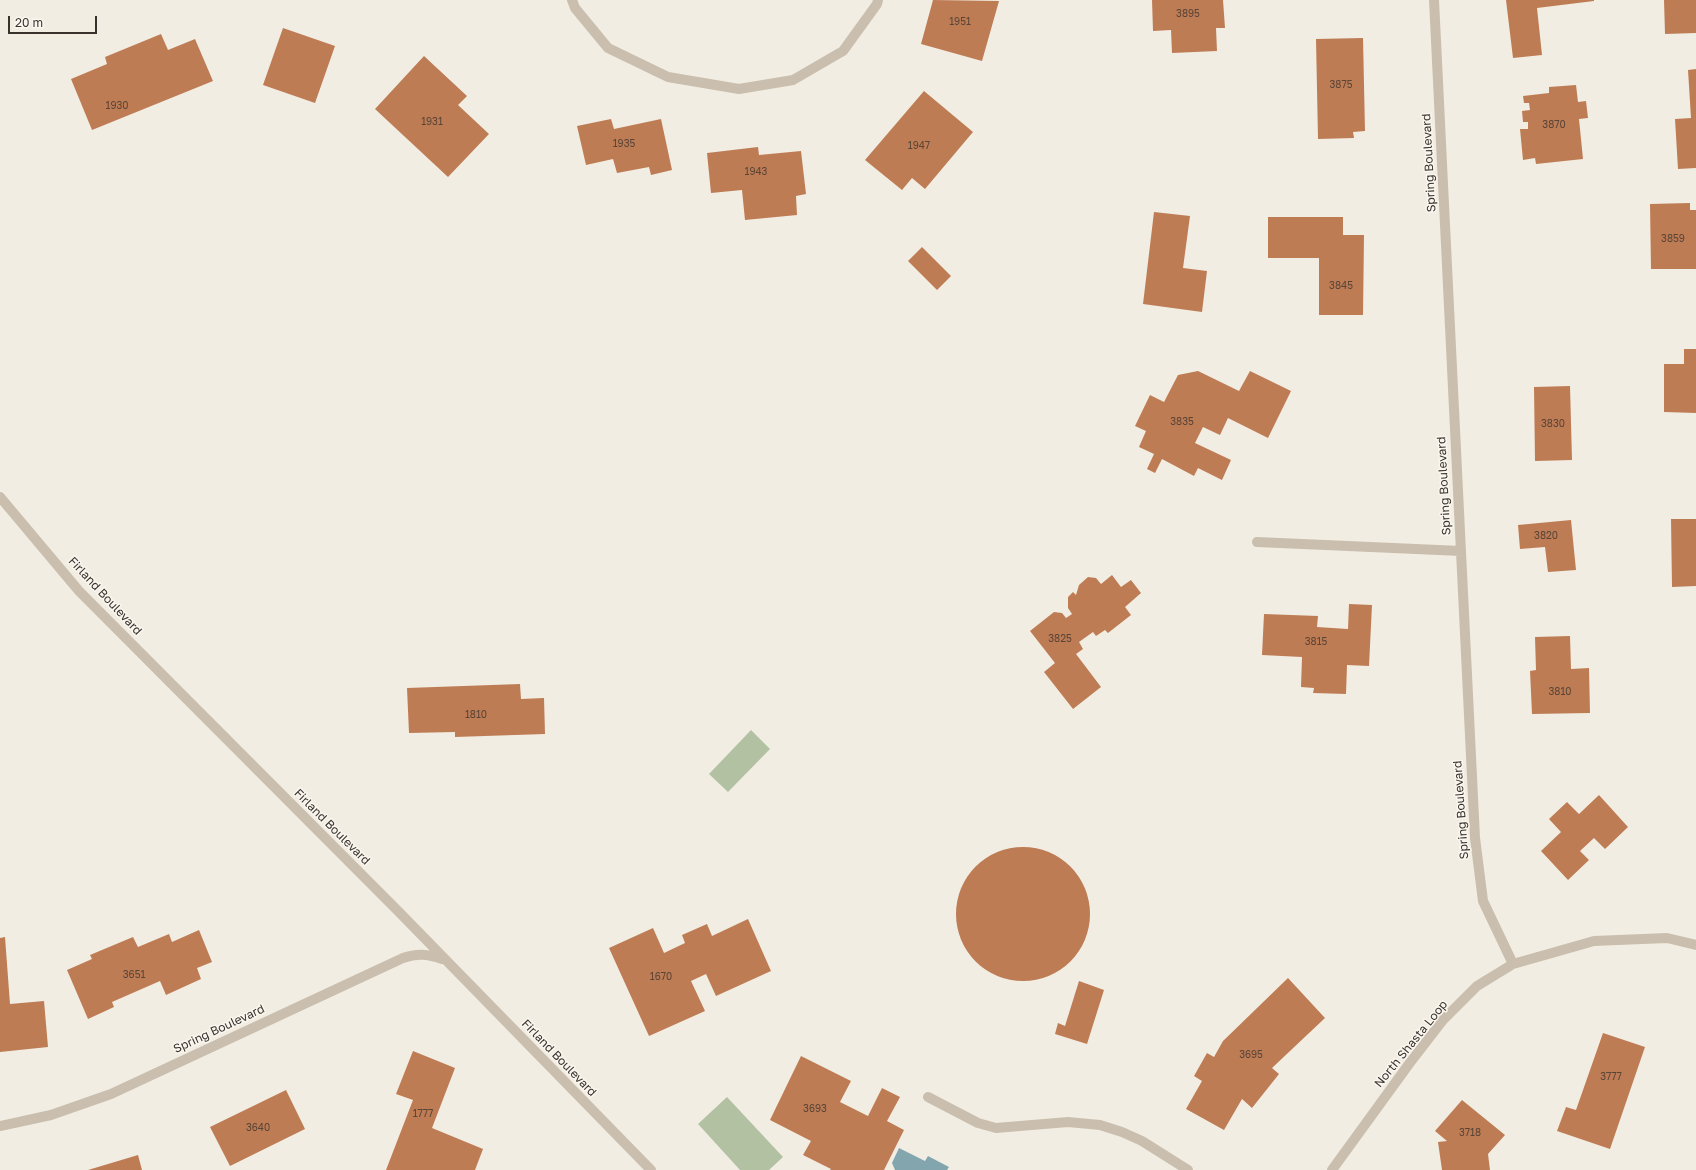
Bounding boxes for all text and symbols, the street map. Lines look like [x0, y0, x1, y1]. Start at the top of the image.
scale bar [10, 8, 99, 34]
house number: 3895 [1176, 8, 1200, 20]
text: 20 m [15, 15, 43, 30]
house number: 1951 [949, 16, 971, 28]
house number: 3875 [1329, 79, 1353, 91]
house number: 1930 [106, 100, 128, 112]
street label: Spring Boulevard [1419, 113, 1439, 213]
house number: 1931 [421, 116, 443, 128]
house number: 3870 [1542, 119, 1566, 131]
house number: 1935 [613, 138, 635, 150]
house number: 1947 [908, 140, 930, 152]
house number: 1943 [745, 166, 767, 178]
house number: 3859 [1661, 233, 1685, 245]
house number: 3845 [1329, 280, 1353, 292]
house number: 3835 [1170, 416, 1194, 428]
house number: 3830 [1541, 418, 1565, 430]
street label: Spring Boulevard [1434, 436, 1454, 536]
house number: 3820 [1534, 530, 1558, 542]
street label: Firland Boulevard [65, 554, 145, 638]
house number: 3825 [1048, 633, 1072, 645]
house number: 3815 [1305, 636, 1327, 648]
house number: 3810 [1549, 686, 1571, 698]
house number: 1810 [465, 709, 487, 721]
street label: Spring Boulevard [1450, 760, 1472, 860]
street label: Firland Boulevard [291, 786, 373, 868]
house number: 3651 [123, 969, 145, 981]
house number: 1670 [650, 971, 672, 983]
street label: North Shasta Loop [1372, 998, 1450, 1090]
street label: Spring Boulevard [171, 1002, 267, 1056]
street label: Firland Boulevard [519, 1017, 599, 1099]
house number: 3695 [1239, 1049, 1263, 1061]
house number: 3777 [1600, 1071, 1622, 1083]
house number: 3693 [803, 1103, 827, 1115]
house number: 1777 [413, 1108, 433, 1120]
house number: 3640 [246, 1122, 270, 1134]
house number: 3718 [1459, 1127, 1481, 1139]

